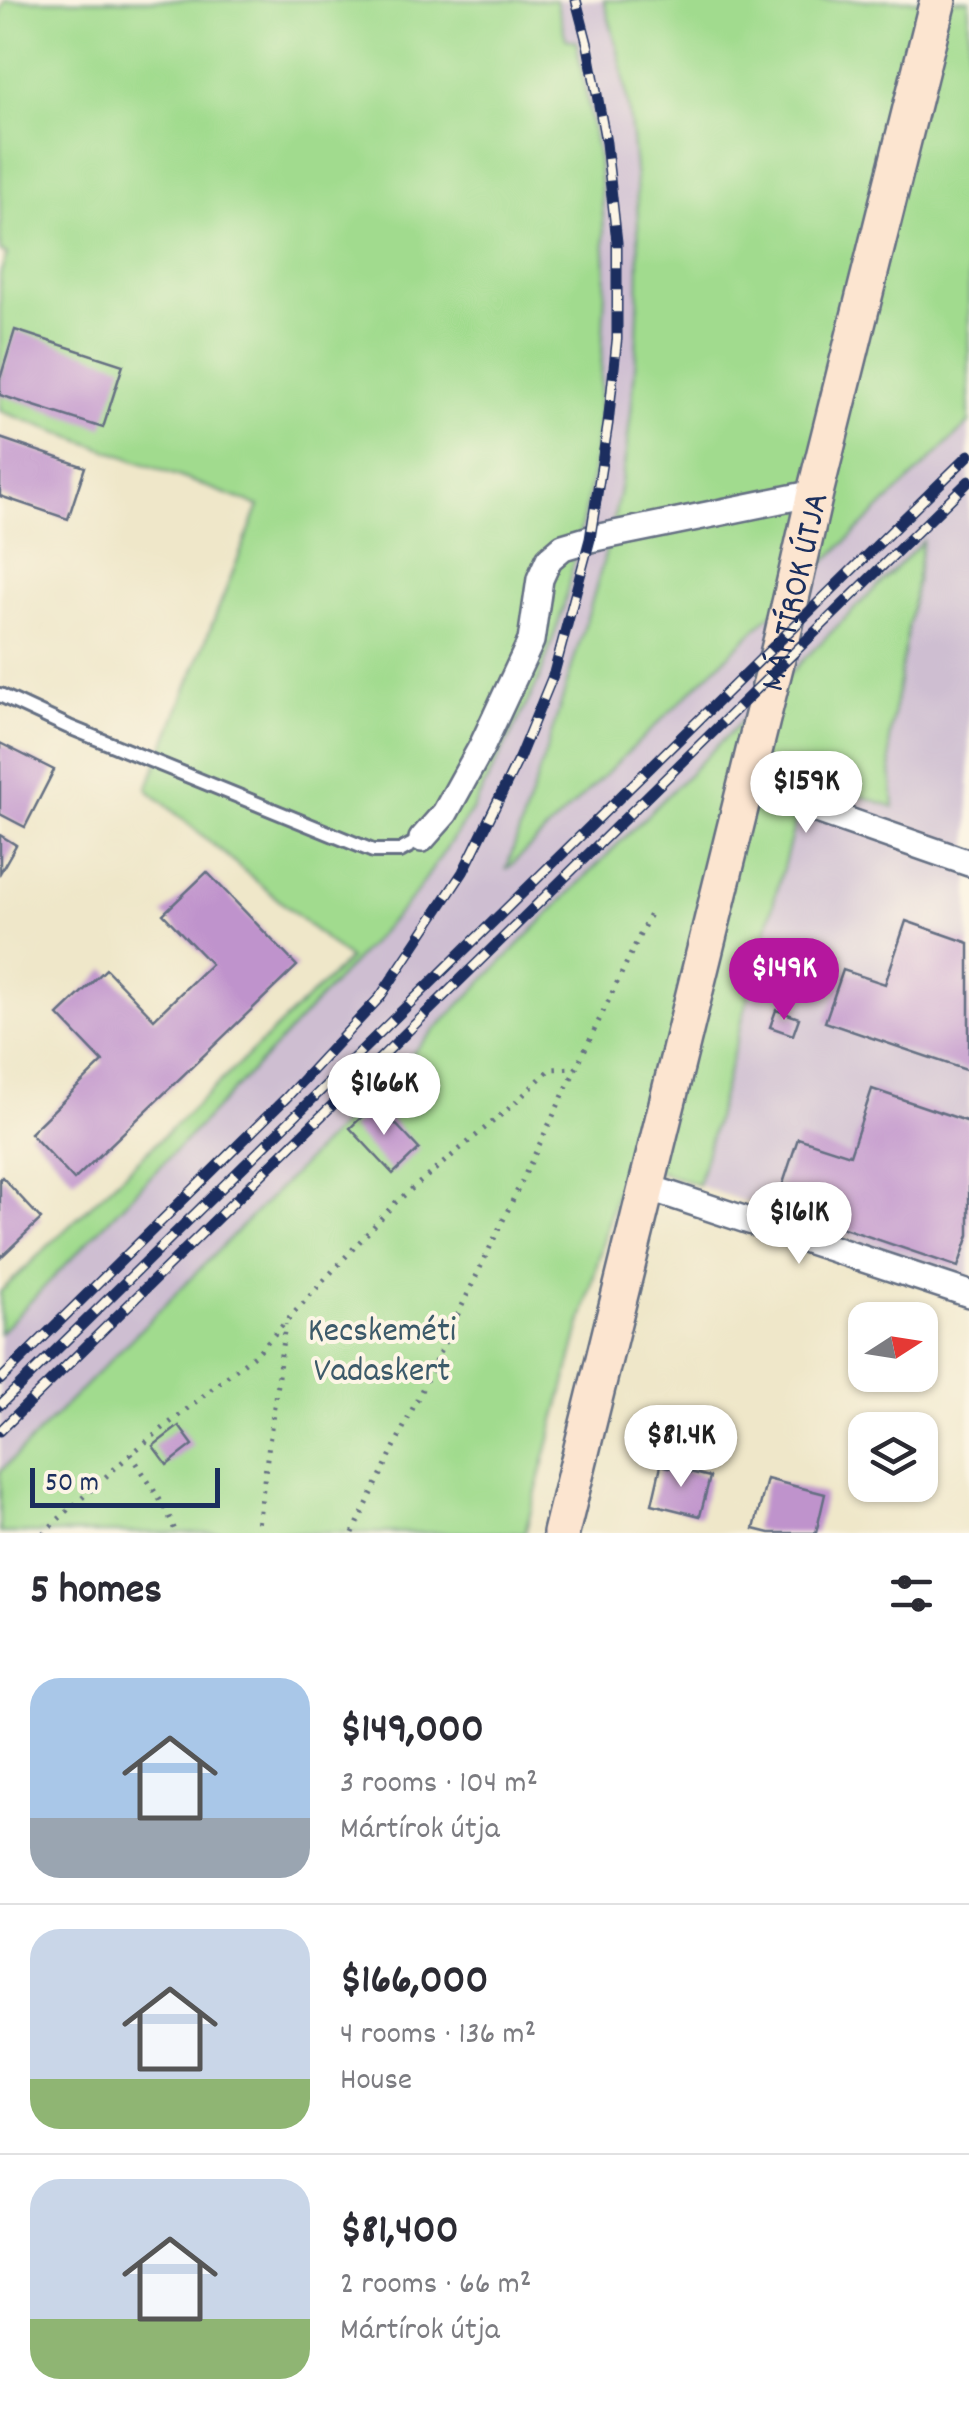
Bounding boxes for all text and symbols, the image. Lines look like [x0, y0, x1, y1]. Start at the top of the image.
street label: MÁRTÍROK ÚTJA [750, 488, 844, 697]
pin: $159K [736, 751, 876, 836]
text: $159K [772, 760, 840, 806]
pin: $149K [714, 938, 854, 1023]
text: $149K [751, 947, 817, 993]
pin: $166K [314, 1053, 454, 1138]
text: $166K [349, 1062, 419, 1108]
pin: $161K [729, 1182, 869, 1267]
text: $161K [769, 1191, 829, 1237]
north arrow [848, 1302, 938, 1392]
map controls [848, 1302, 938, 1502]
park label: Kecskeméti Vadaskert [308, 1308, 456, 1398]
pin: $81.4K [600, 1405, 762, 1490]
button: layers [848, 1412, 938, 1502]
text: $81.4K [646, 1414, 716, 1460]
scale bar [30, 1463, 220, 1508]
text: 50 m [45, 1465, 99, 1505]
text: 5 homes [30, 1563, 162, 1623]
icon: filters [884, 1566, 939, 1621]
text: $149,000 [340, 1702, 484, 1762]
icon: home [110, 1718, 230, 1838]
text: 3 rooms · 104 m² [340, 1762, 538, 1808]
text: Mártírok útja [340, 1808, 500, 1854]
text: $166,000 [340, 1953, 488, 2013]
icon: home [110, 1969, 230, 2089]
text: 4 rooms · 136 m² [340, 2013, 536, 2059]
text: House [340, 2059, 412, 2105]
text: $81,400 [340, 2203, 459, 2263]
icon: home [110, 2219, 230, 2339]
text: 2 rooms · 66 m² [340, 2263, 531, 2309]
text: Mártírok útja [340, 2309, 500, 2355]

